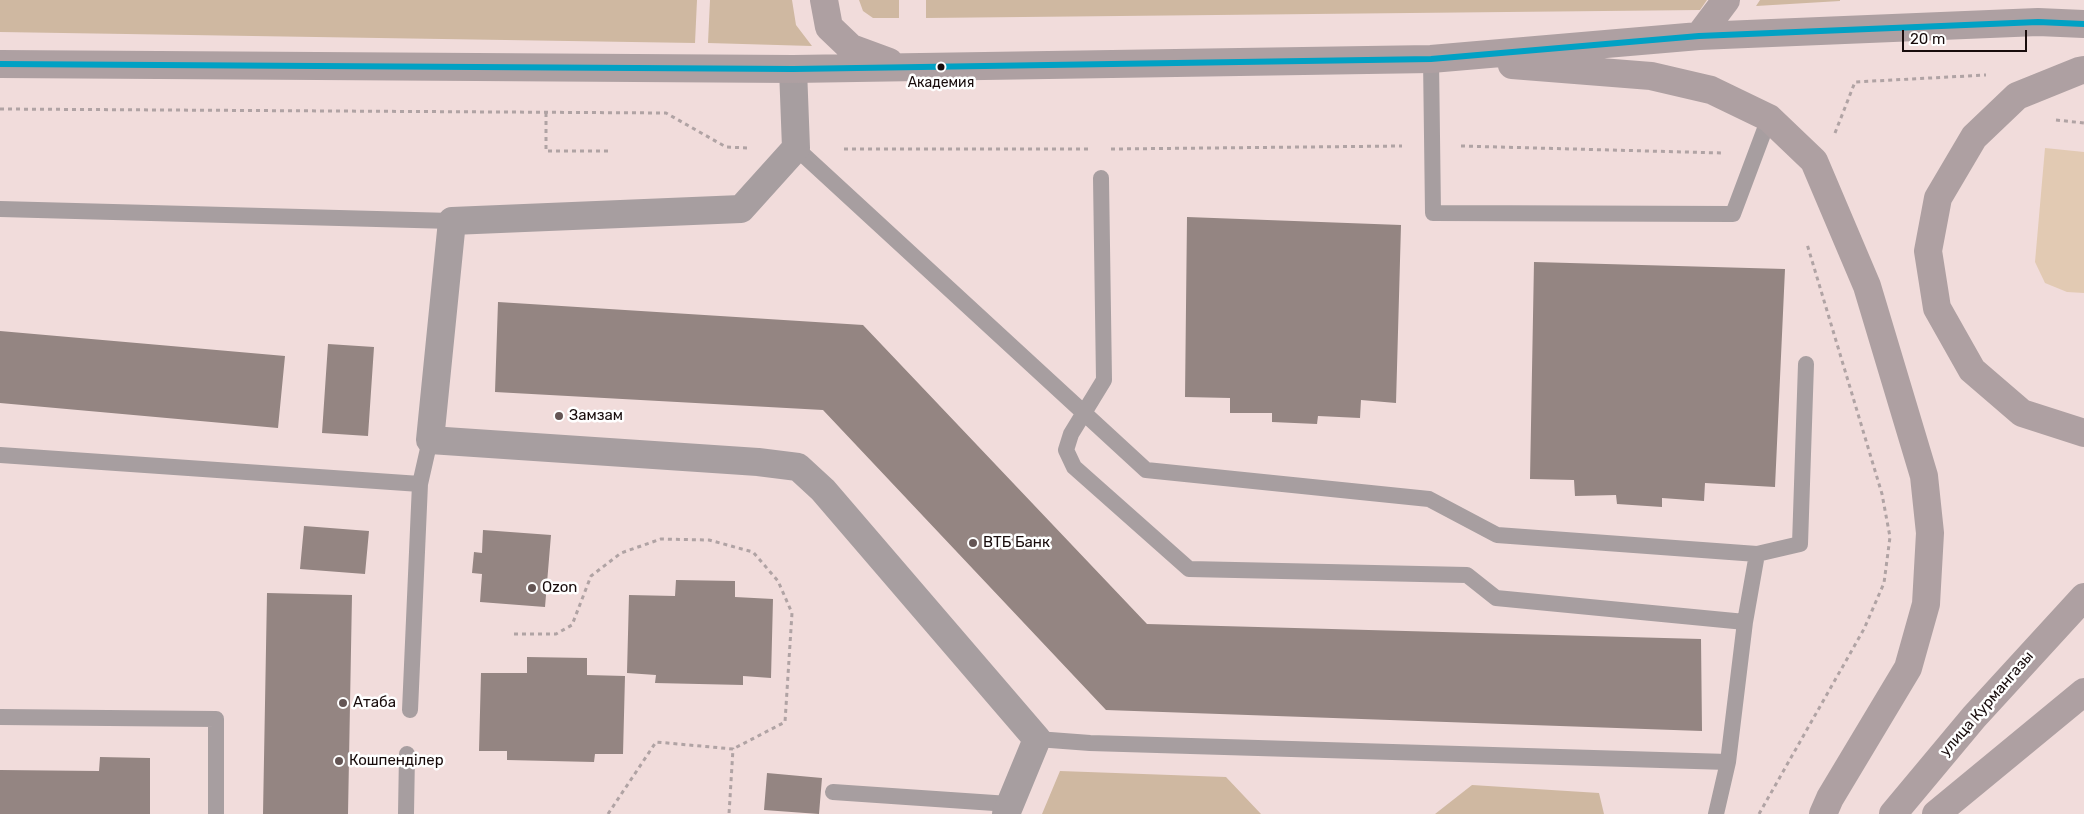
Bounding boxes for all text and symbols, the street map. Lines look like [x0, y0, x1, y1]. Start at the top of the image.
scale bar [1904, 20, 2029, 52]
text: 20 m [1910, 30, 1945, 48]
marker: Академия [936, 62, 946, 72]
place label: Академия [908, 75, 974, 91]
place label: Замзам [569, 407, 623, 425]
marker: Замзам [553, 410, 565, 422]
place label: ВТБ Банк [983, 534, 1050, 552]
marker: ВТБ Банк [967, 537, 979, 549]
place label: Ozon [542, 579, 577, 597]
marker: Ozon [526, 582, 538, 594]
street label: улица Курмангазы [1936, 648, 2038, 760]
place label: Атаба [353, 694, 396, 712]
marker: Атаба [337, 697, 349, 709]
place label: Кошпенділер [349, 752, 444, 770]
marker: Кошпенділер [333, 755, 345, 767]

